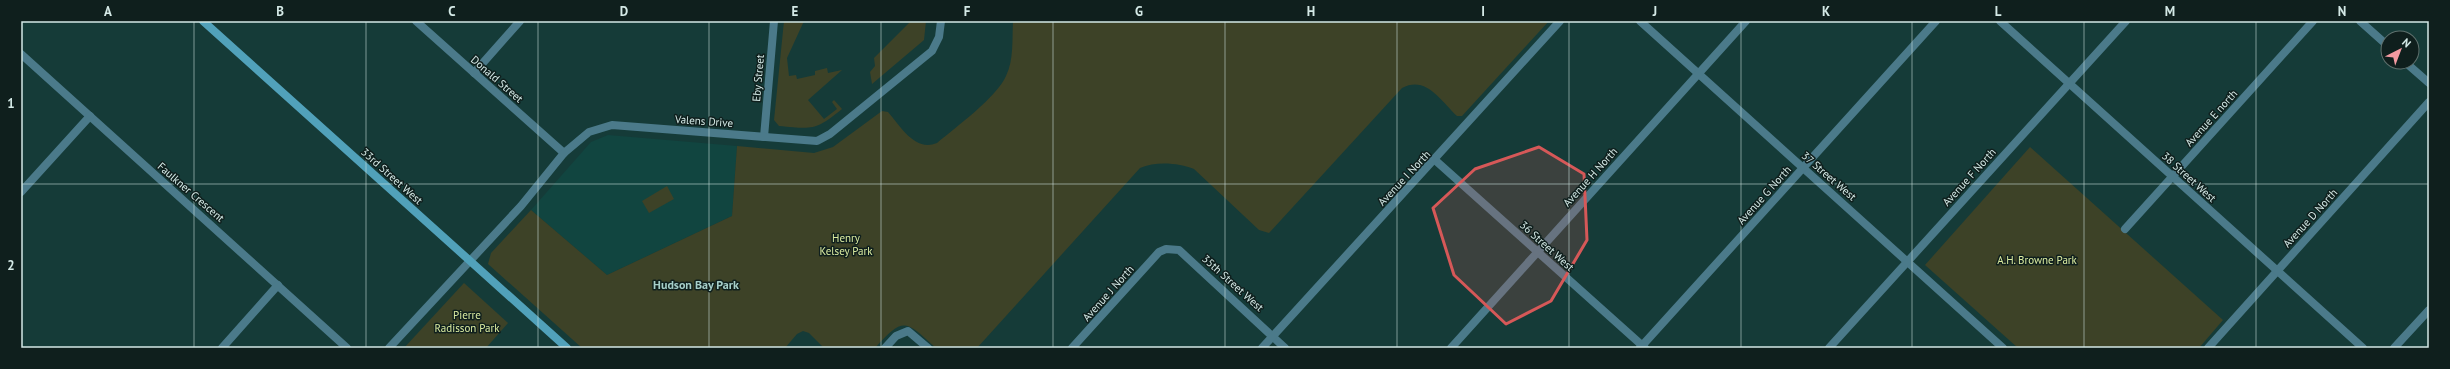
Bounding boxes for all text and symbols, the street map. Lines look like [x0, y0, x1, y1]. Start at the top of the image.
text: A [104, 3, 112, 20]
text: B [276, 3, 284, 20]
text: C [448, 3, 456, 20]
text: D [620, 3, 628, 20]
text: E [792, 3, 799, 20]
text: F [964, 3, 971, 20]
text: G [1135, 3, 1143, 20]
text: H [1307, 3, 1315, 20]
text: I [1481, 3, 1485, 20]
text: J [1652, 3, 1657, 20]
text: K [1822, 3, 1830, 20]
text: L [1995, 3, 2002, 20]
text: M [2165, 3, 2175, 20]
text: N [2338, 3, 2346, 20]
north arrow [2380, 30, 2420, 70]
text: N [2399, 35, 2414, 50]
street label: Donald Street [468, 52, 526, 106]
street label: Eby Street [749, 53, 767, 102]
street label: Avenue E north [2182, 87, 2240, 149]
text: 1 [7, 95, 15, 112]
street label: Valens Drive [673, 112, 734, 130]
street label: 33rd Street West [358, 145, 426, 207]
street label: Avenue H North [1560, 145, 1620, 209]
street label: Avenue F North [1939, 145, 1999, 209]
street label: Avenue I North [1375, 147, 1433, 209]
street label: 37 Street West [1799, 148, 1859, 204]
street label: 38 Street West [2159, 149, 2219, 205]
street label: Faulkner Crescent [155, 159, 227, 225]
street label: Avenue G North [1734, 163, 1794, 227]
street label: Avenue D North [2280, 186, 2340, 250]
street label: 36 Street West [1517, 218, 1577, 274]
park label: Henry Kelsey Park [820, 231, 873, 258]
street label: 35th Street West [1199, 252, 1267, 315]
park label: A.H. Browne Park [1997, 253, 2078, 267]
text: 2 [7, 257, 15, 274]
street label: Avenue J North [1079, 262, 1137, 324]
district label: Hudson Bay Park [653, 277, 739, 292]
park label: Pierre Radisson Park [434, 308, 500, 335]

